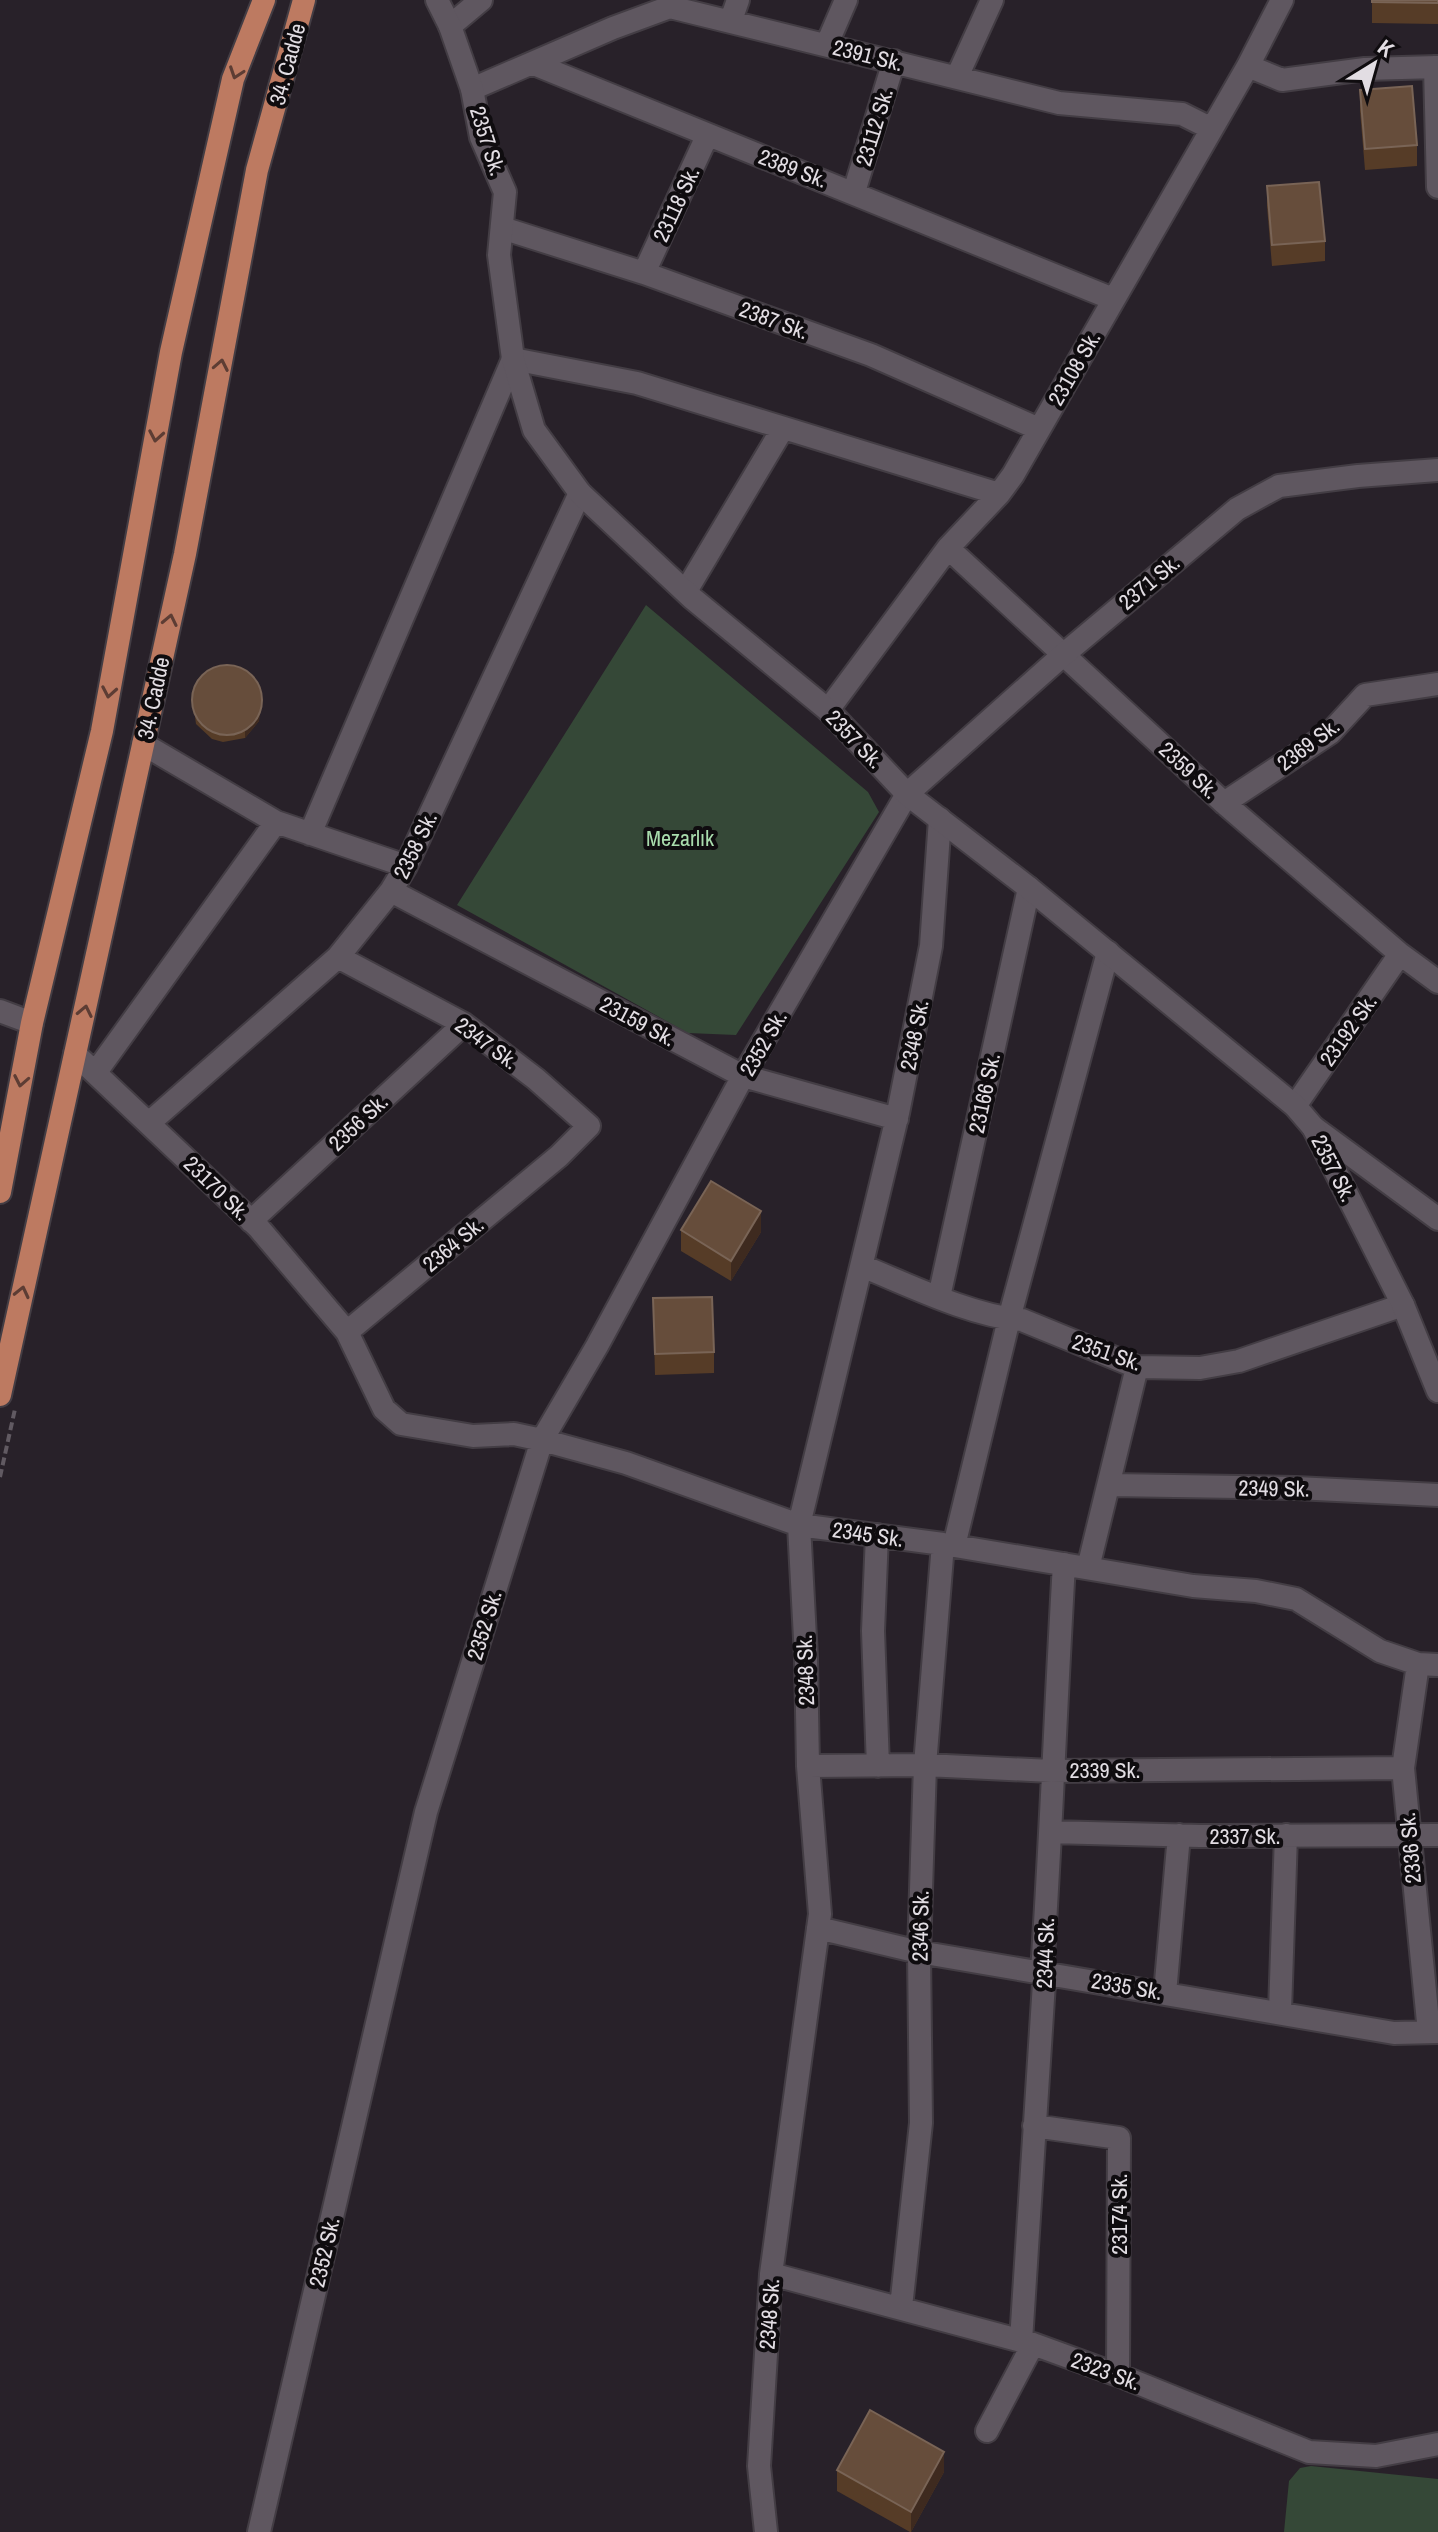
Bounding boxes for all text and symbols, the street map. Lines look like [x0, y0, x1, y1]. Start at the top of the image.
street label: 34. Cadde [262, 20, 312, 108]
north arrow [1334, 24, 1414, 104]
street label: 2391 Sk. [830, 32, 906, 78]
text: K [1372, 32, 1400, 64]
one-way arrow [230, 65, 246, 79]
street label: 23112 Sk. [848, 84, 900, 170]
street label: 2357 Sk. [463, 102, 513, 180]
street label: 2389 Sk. [754, 141, 832, 195]
street label: 23118 Sk. [646, 161, 706, 247]
street label: 2387 Sk. [735, 294, 813, 346]
street label: 23108 Sk. [1041, 325, 1107, 411]
one-way arrow [211, 358, 228, 372]
one-way arrow [149, 429, 166, 443]
street label: 2371 Sk. [1112, 548, 1186, 616]
one-way arrow [161, 614, 178, 627]
street label: 34. Cadde [130, 654, 176, 742]
one-way arrow [102, 685, 119, 698]
street label: 2357 Sk. [819, 703, 891, 775]
street label: 2369 Sk. [1271, 711, 1345, 777]
street label: 2359 Sk. [1153, 735, 1225, 805]
street label: 2358 Sk. [386, 806, 444, 884]
park label: Mezarlık [646, 823, 715, 853]
street label: 23192 Sk. [1312, 988, 1384, 1072]
street label: 23159 Sk. [595, 989, 681, 1053]
street label: 2348 Sk. [892, 997, 936, 1073]
one-way arrow [76, 1004, 93, 1018]
street label: 2352 Sk. [732, 1005, 794, 1081]
street label: 2347 Sk. [449, 1010, 525, 1076]
street label: 23166 Sk. [961, 1050, 1007, 1136]
one-way arrow [13, 1075, 30, 1088]
street label: 2356 Sk. [322, 1087, 394, 1157]
street label: 2357 Sk. [1304, 1129, 1364, 1207]
street label: 23170 Sk. [177, 1149, 257, 1227]
street label: 2364 Sk. [416, 1210, 490, 1278]
one-way arrow [13, 1285, 30, 1299]
street label: 2351 Sk. [1068, 1326, 1146, 1378]
street label: 2349 Sk. [1238, 1472, 1310, 1504]
street label: 2345 Sk. [831, 1514, 905, 1554]
street label: 2352 Sk. [459, 1587, 509, 1663]
street label: 2348 Sk. [789, 1634, 821, 1706]
street label: 2339 Sk. [1069, 1755, 1141, 1785]
street label: 2336 Sk. [1392, 1811, 1428, 1885]
street label: 2337 Sk. [1209, 1821, 1281, 1851]
street label: 2346 Sk. [904, 1890, 936, 1962]
street label: 2344 Sk. [1029, 1917, 1061, 1989]
street label: 2335 Sk. [1089, 1965, 1165, 2007]
street label: 23174 Sk. [1104, 2173, 1134, 2255]
street label: 2352 Sk. [301, 2214, 347, 2290]
street label: 2348 Sk. [752, 2277, 786, 2351]
street label: 2323 Sk. [1067, 2345, 1145, 2397]

